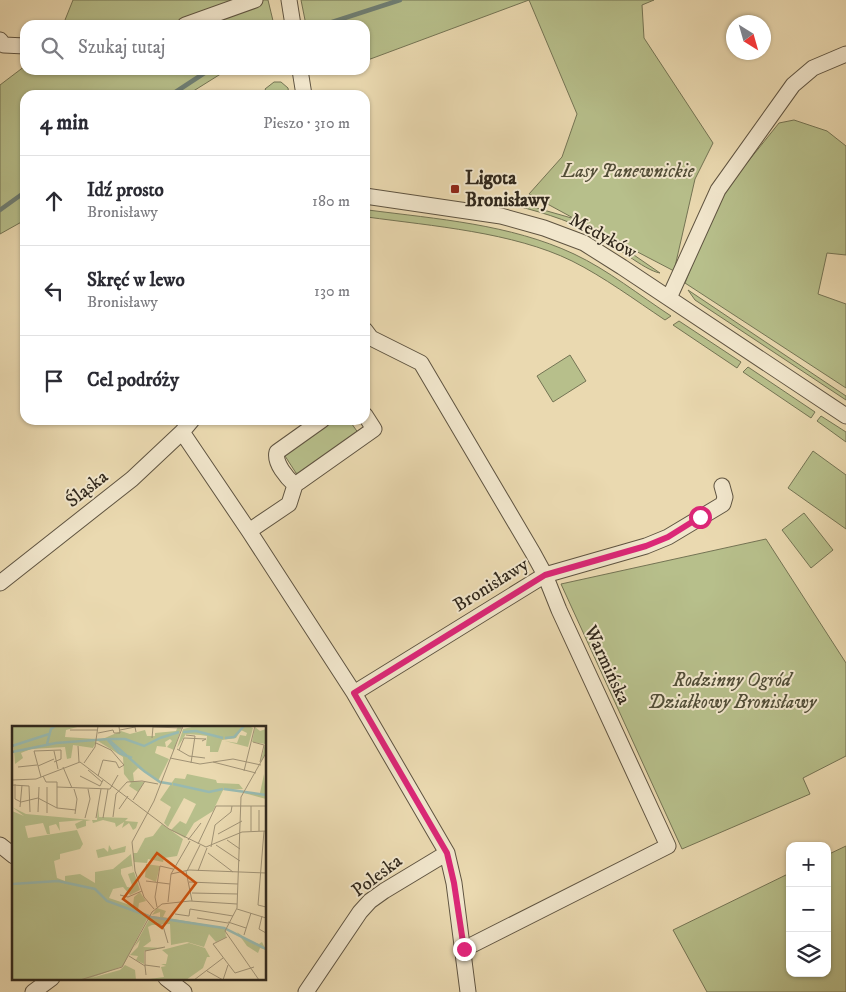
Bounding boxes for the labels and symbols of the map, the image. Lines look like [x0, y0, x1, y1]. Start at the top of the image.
north arrow [726, 15, 771, 60]
park label: Lasy Panewnickie [561, 160, 695, 183]
place label: Ligota Bronisławy [465, 167, 550, 212]
marker: Ligota Bronisławy [449, 183, 461, 195]
street label: Medyków [565, 208, 641, 264]
street label: Śląska [60, 464, 113, 513]
route start [689, 506, 712, 529]
street label: Bronisławy [449, 552, 534, 617]
street label: Warmińska [578, 621, 635, 708]
park label: Rodzinny Ogród Działkowy Bronisławy [648, 669, 818, 714]
inset map [12, 726, 266, 980]
street label: Poleska [347, 850, 407, 902]
route end [453, 938, 476, 961]

